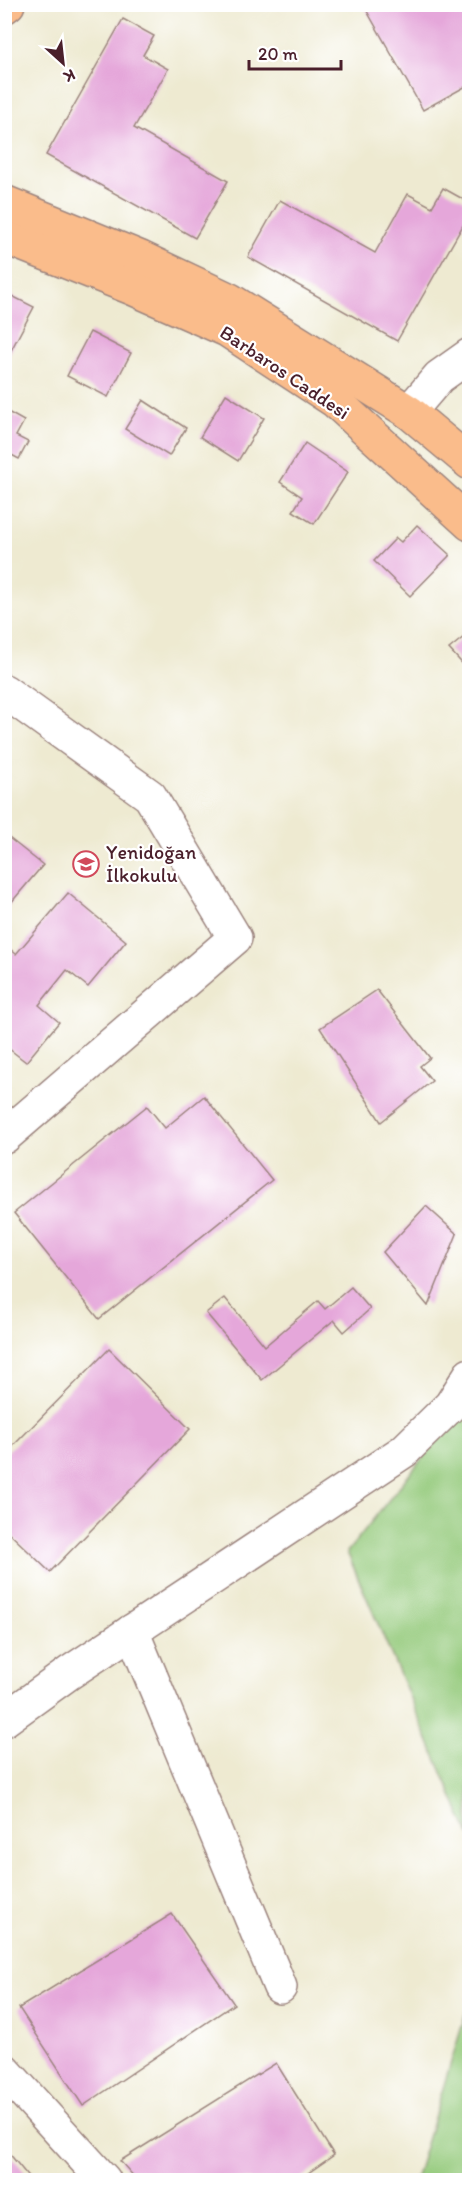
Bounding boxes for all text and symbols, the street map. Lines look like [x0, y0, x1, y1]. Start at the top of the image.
north arrow [33, 33, 93, 93]
scale bar [249, 33, 340, 71]
text: 20 m [258, 43, 298, 65]
text: K [60, 65, 78, 87]
street label: Barbaros Caddesi [216, 320, 354, 424]
place label: Yenidoğan İlkokulu [106, 840, 196, 887]
school or university icon: Yenidoğan İlkokulu [71, 849, 101, 879]

